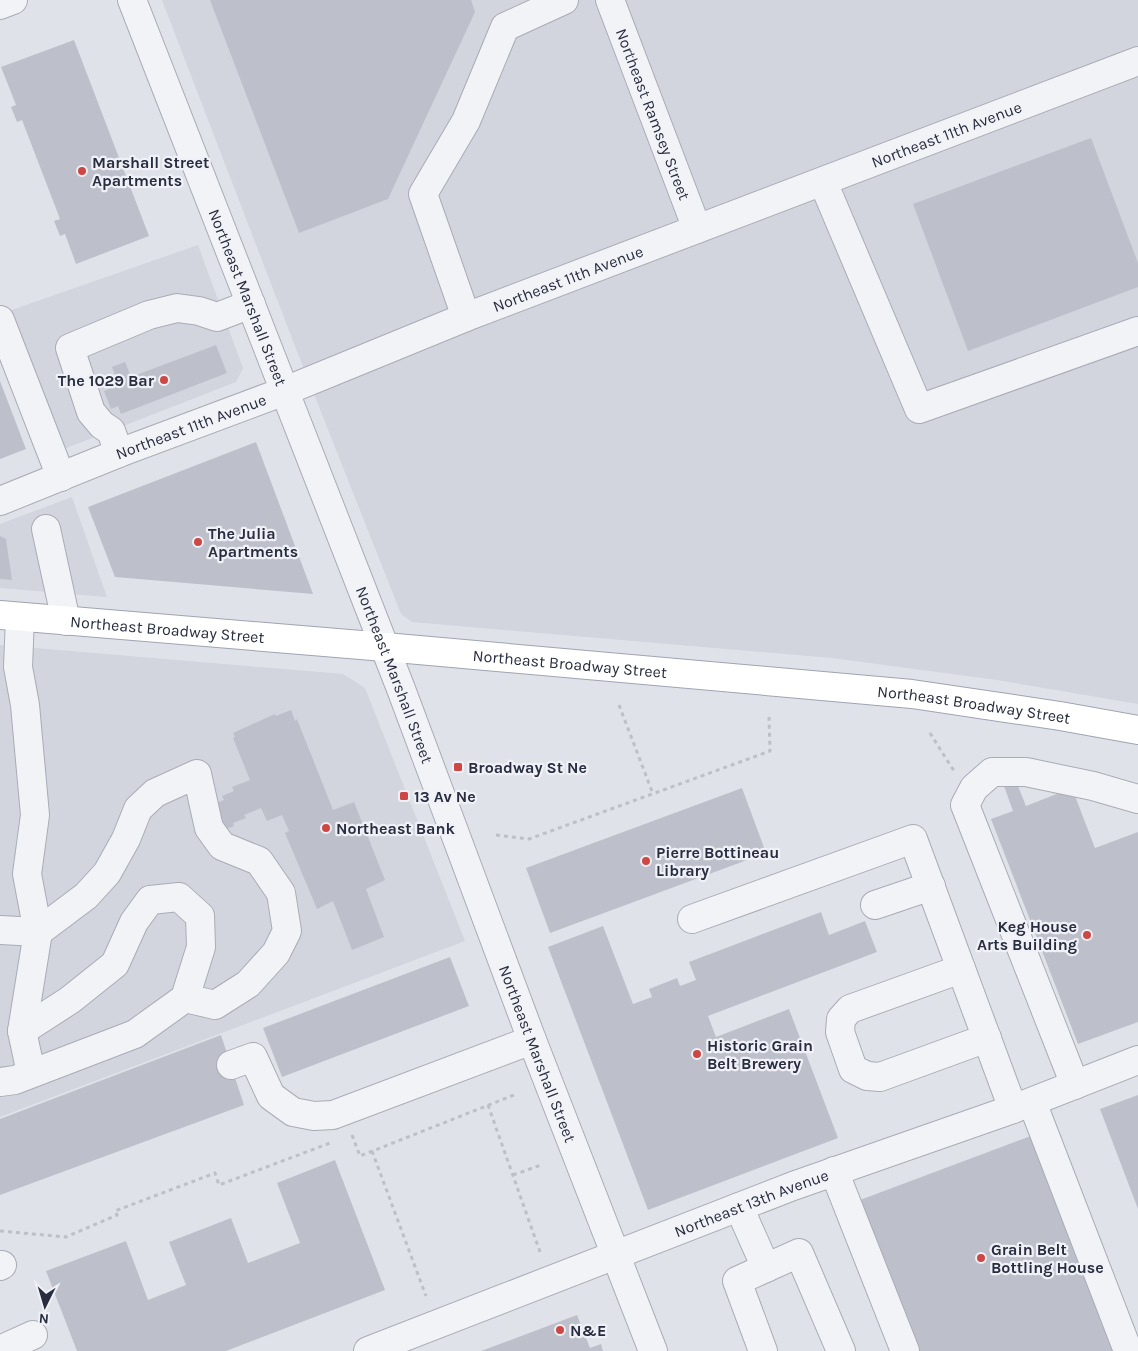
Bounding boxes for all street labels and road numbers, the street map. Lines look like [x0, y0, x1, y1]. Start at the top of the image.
street label: Northeast Ramsey Street [612, 26, 695, 202]
street label: Northeast 11th Avenue [868, 97, 1024, 171]
street label: Northeast Marshall Street [205, 206, 291, 388]
street label: Northeast 11th Avenue [490, 241, 646, 315]
street label: Northeast 11th Avenue [113, 389, 269, 463]
street label: Northeast Marshall Street [352, 583, 437, 766]
street label: Northeast Broadway Street [70, 611, 265, 646]
street label: Northeast Broadway Street [472, 645, 668, 682]
street label: Northeast Broadway Street [876, 681, 1072, 727]
street label: Northeast Marshall Street [495, 962, 580, 1145]
street label: Northeast 13th Avenue [672, 1165, 831, 1241]

